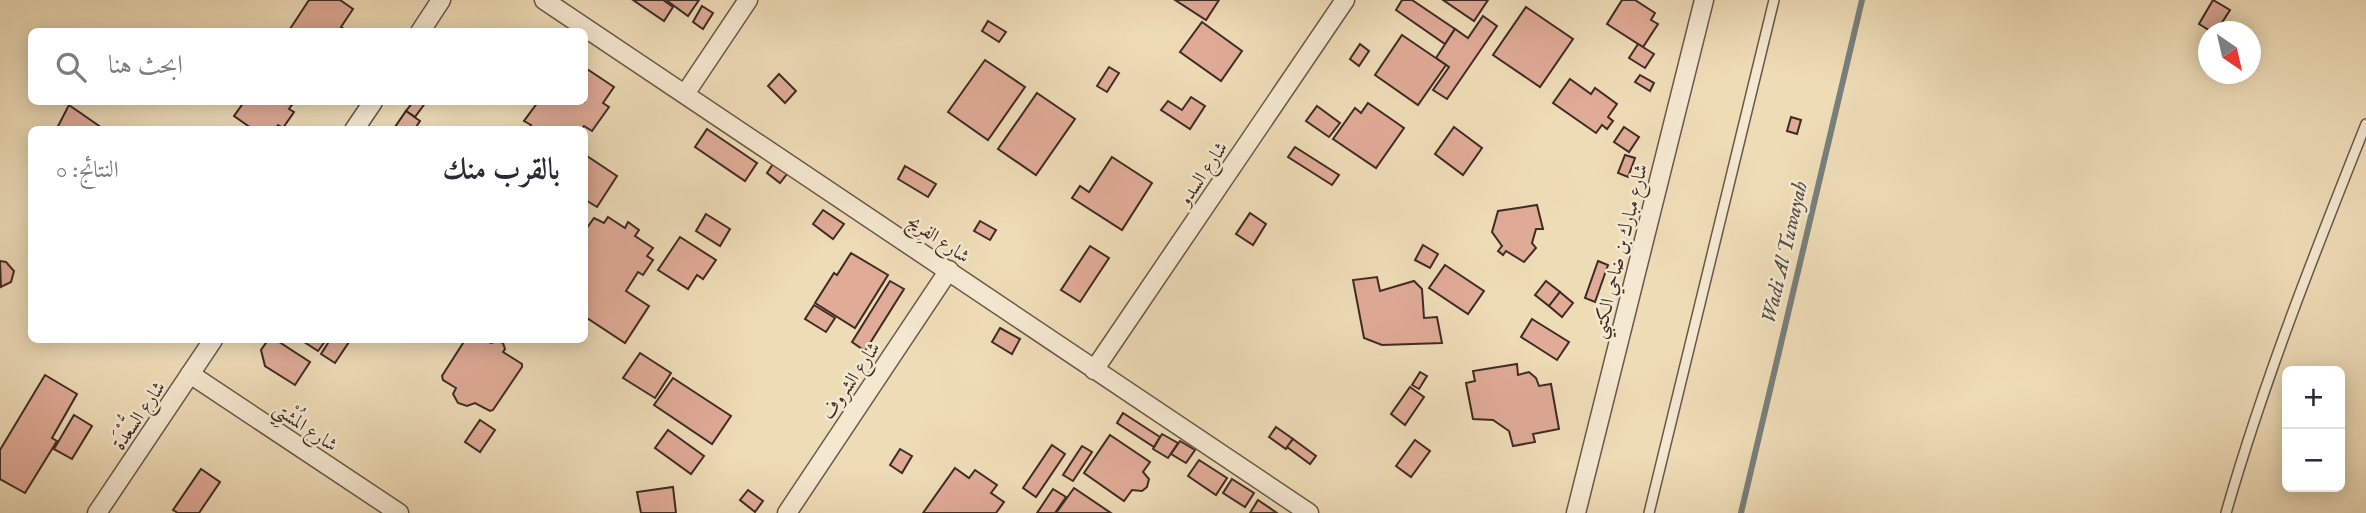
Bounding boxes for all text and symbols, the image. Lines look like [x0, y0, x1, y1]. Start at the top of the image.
north arrow [2198, 21, 2261, 84]
search box [28, 28, 588, 105]
icon: search [52, 48, 90, 86]
text: ابحث هنا [108, 49, 183, 82]
street label: شارع السدو [1172, 138, 1235, 213]
text: بالقرب منك [443, 152, 560, 190]
text: النتائج: 0 [56, 156, 119, 185]
street label: شارع مبارك بن ضاحي الكتبي [1588, 162, 1659, 343]
water label: Wadi Al Tuwayah [1756, 179, 1815, 326]
street label: شارع الفِريج [900, 210, 974, 272]
street label: شارع الشروف [817, 338, 888, 426]
map controls [2282, 366, 2345, 492]
button: + [2282, 366, 2345, 429]
street label: شارع السُّعْدَة [101, 373, 173, 456]
street label: شارع المُشْتِي [265, 393, 344, 462]
button: − [2282, 429, 2345, 492]

